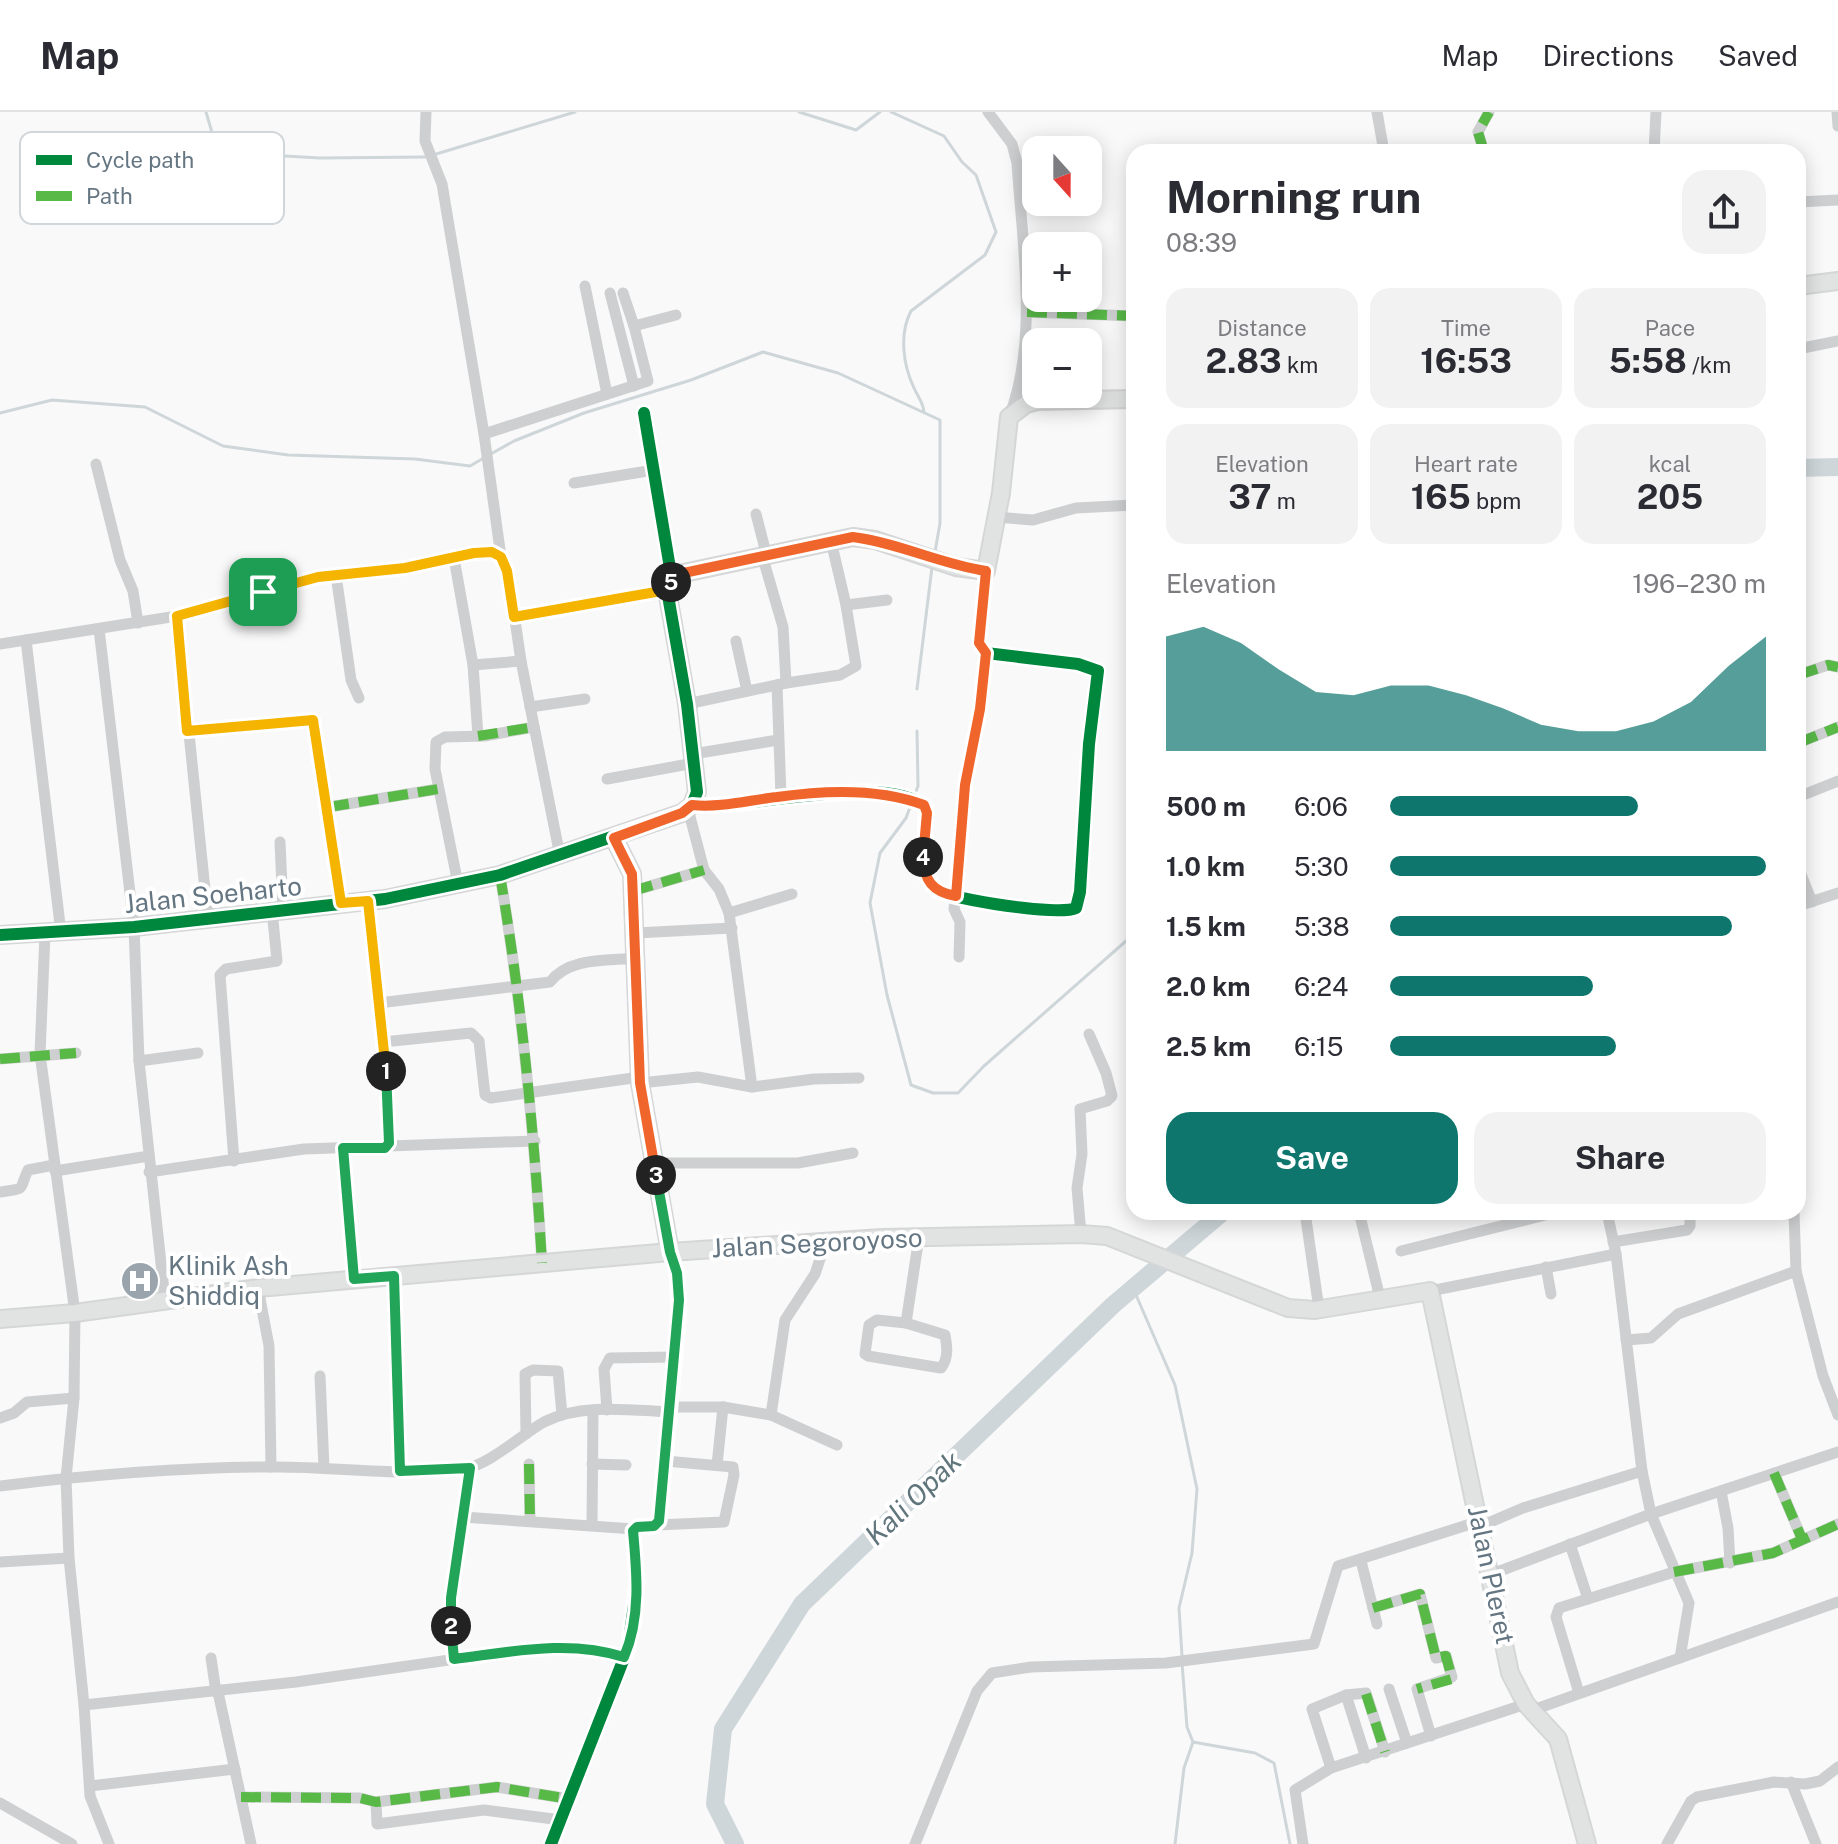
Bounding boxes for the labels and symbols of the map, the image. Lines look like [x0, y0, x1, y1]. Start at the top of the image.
legend [20, 132, 284, 224]
north arrow [1022, 136, 1102, 216]
text: Cycle path [86, 147, 194, 173]
text: Path [86, 183, 133, 209]
pin [229, 558, 297, 626]
pin: 5 [651, 562, 691, 602]
pin: 4 [903, 837, 943, 877]
street label: Jalan Soeharto [123, 870, 303, 919]
pin: 1 [366, 1051, 406, 1091]
pin: 3 [636, 1155, 676, 1195]
street label: Jalan Segoroyoso [711, 1221, 923, 1264]
place label: Klinik Ash Shiddiq [168, 1250, 289, 1311]
hospital icon: Klinik Ash Shiddiq [119, 1260, 161, 1302]
water label: Kali Opak [858, 1444, 967, 1551]
street label: Jalan Pleret [1462, 1503, 1521, 1647]
pin: 2 [431, 1606, 471, 1646]

